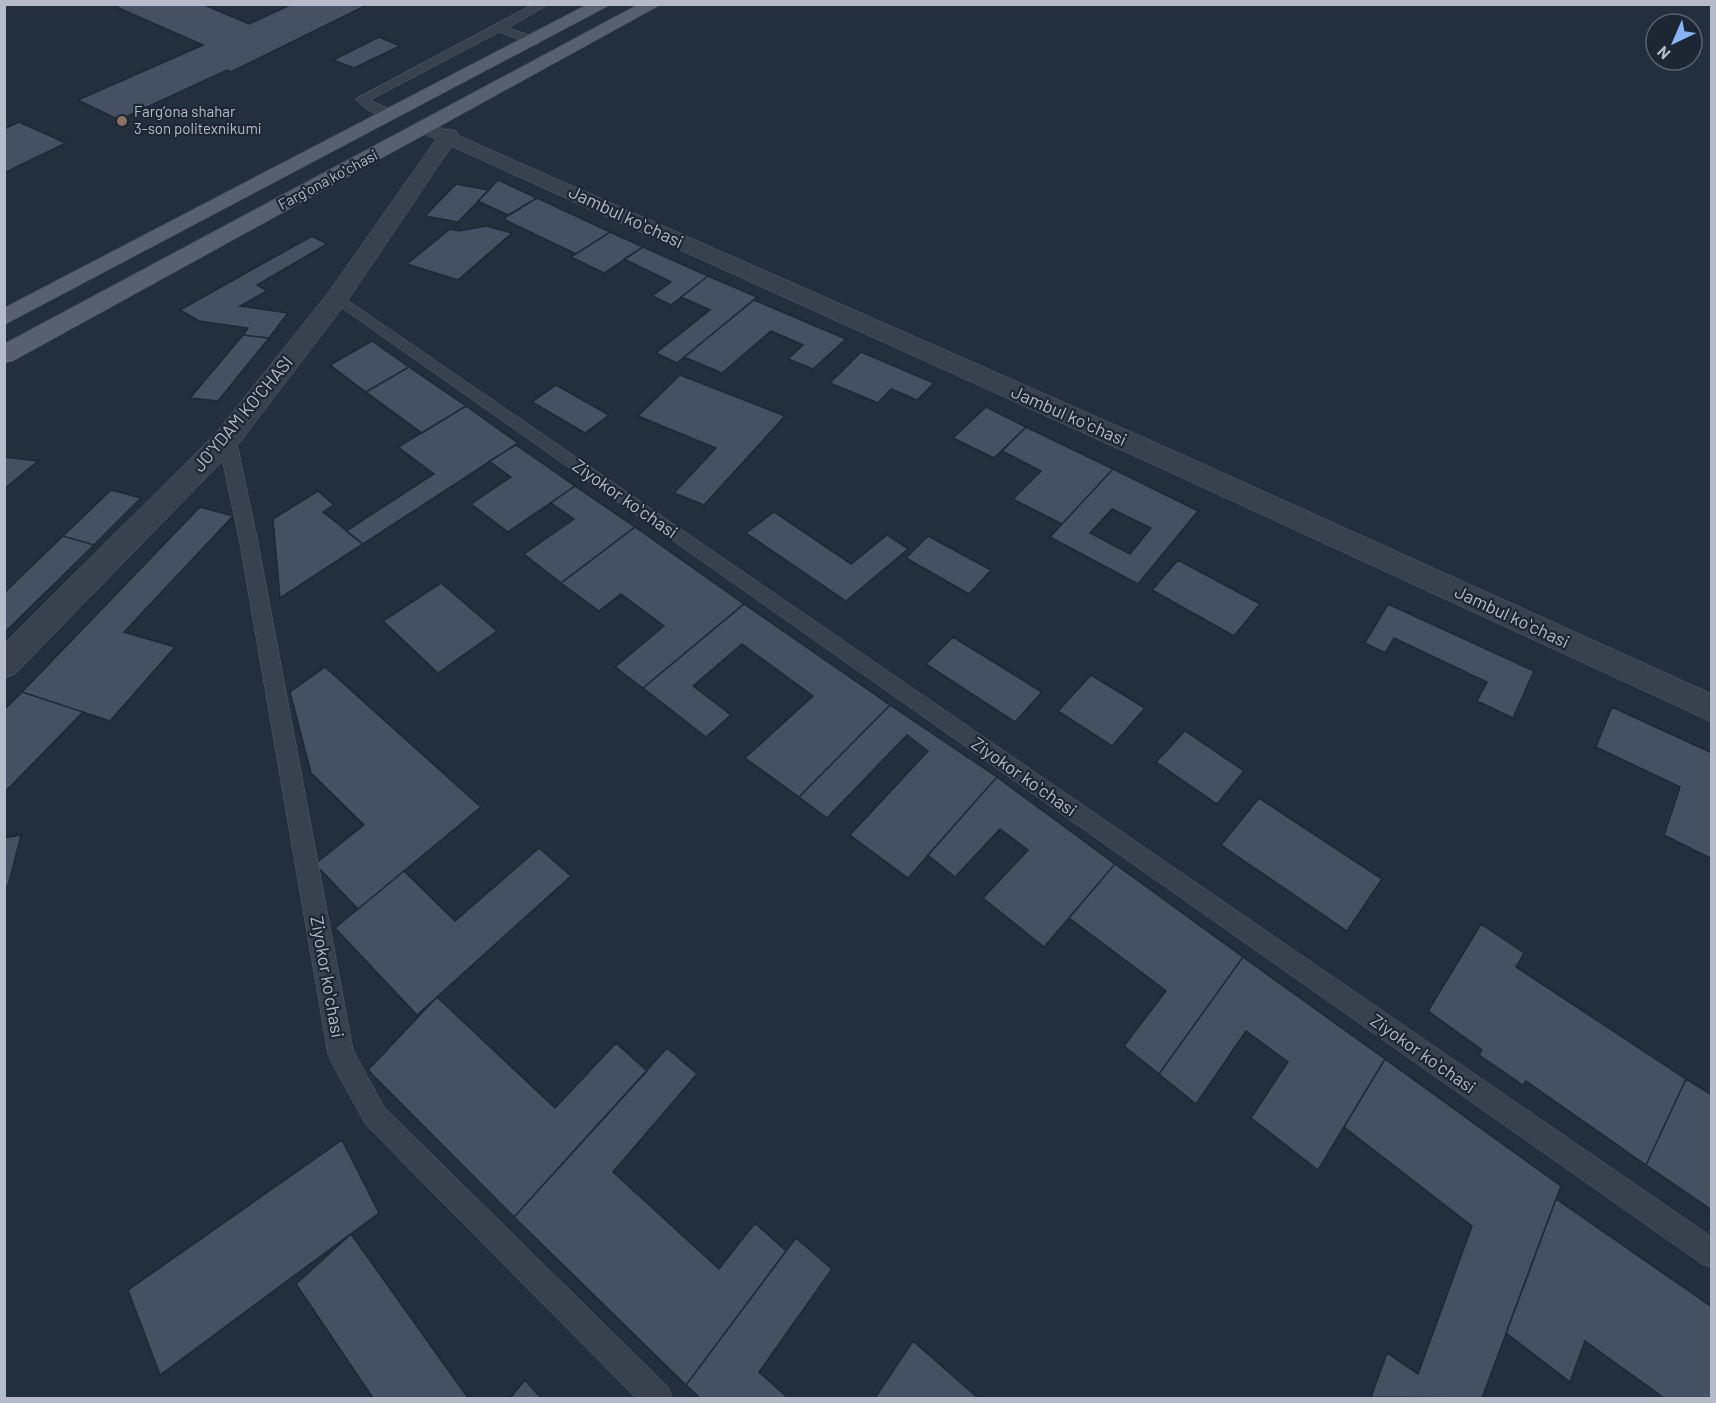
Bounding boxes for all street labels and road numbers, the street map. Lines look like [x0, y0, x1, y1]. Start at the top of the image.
street label: Fargʻona koʻchasi [275, 145, 380, 213]
street label: Jambul koʻchasi [565, 180, 687, 252]
street label: JO'YDAM KO'CHASI [187, 351, 297, 476]
street label: Jambul koʻchasi [1008, 380, 1131, 450]
street label: Ziyokor koʻchasi [569, 454, 682, 543]
street label: Jambul koʻchasi [1451, 580, 1573, 652]
street label: Ziyokor koʻchasi [968, 732, 1081, 821]
street label: Ziyokor koʻchasi [306, 914, 350, 1040]
street label: Ziyokor koʻchasi [1367, 1009, 1480, 1098]

